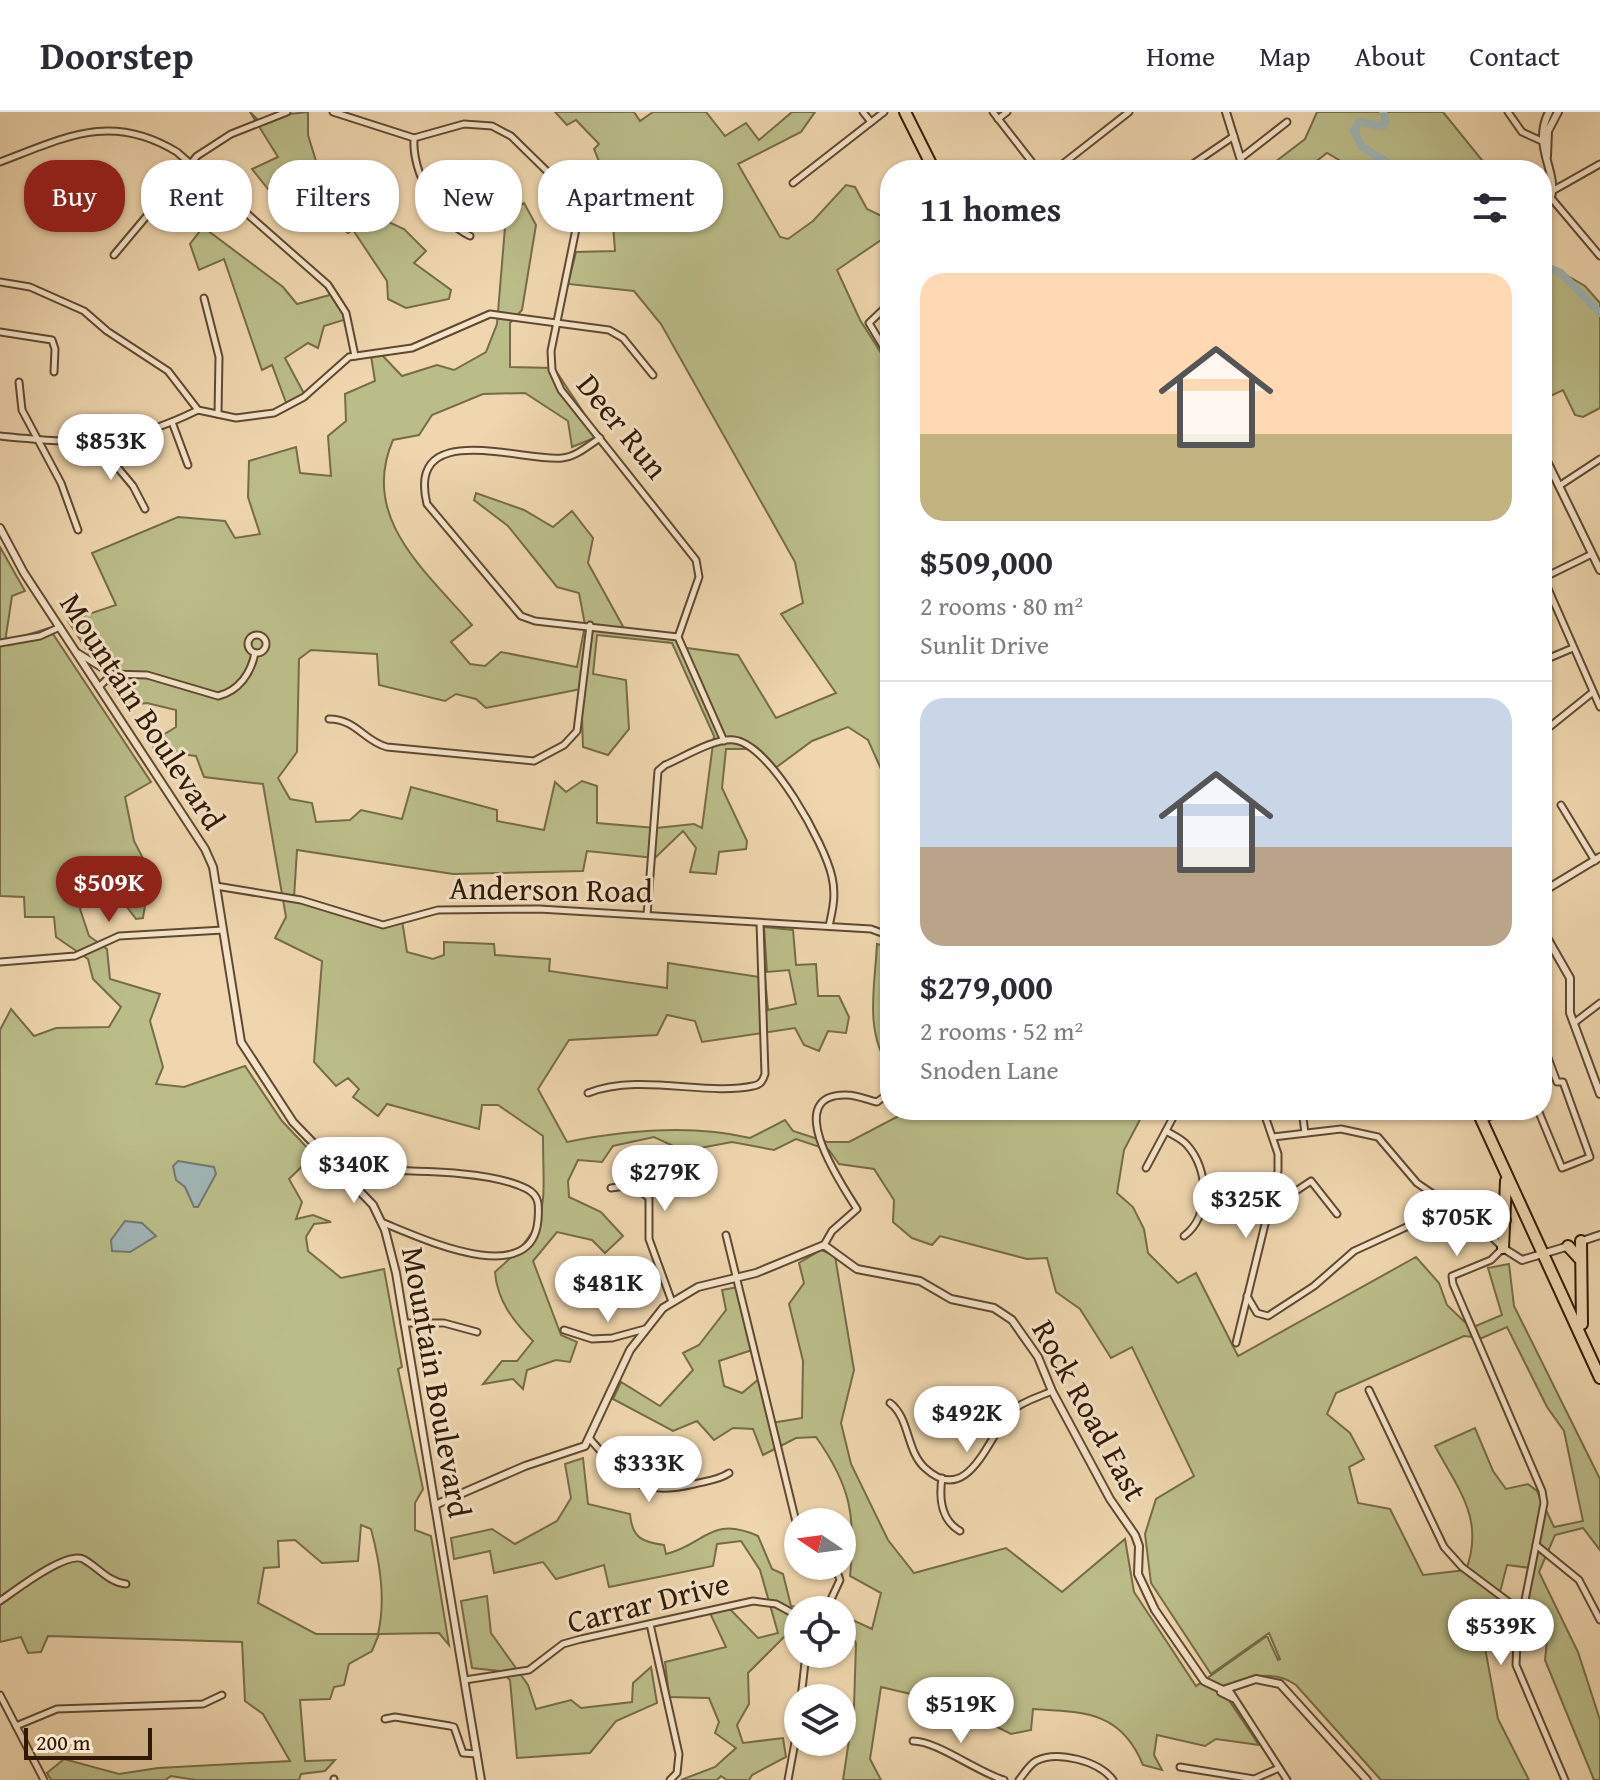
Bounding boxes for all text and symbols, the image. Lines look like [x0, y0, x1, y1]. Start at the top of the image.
text: Doorstep [40, 27, 194, 83]
text: Home [1146, 35, 1215, 76]
text: Map [1259, 35, 1311, 76]
text: About [1355, 35, 1425, 76]
text: Contact [1469, 35, 1560, 76]
chip: Buy [24, 160, 125, 232]
chip: Rent [141, 160, 252, 232]
chip: Filters [268, 160, 399, 232]
chip: New [415, 160, 522, 232]
chip: Apartment [538, 160, 723, 232]
text: 11 homes [920, 184, 1061, 233]
icon: filters [1468, 186, 1512, 230]
icon: home [1144, 325, 1288, 469]
street label: Deer Run [566, 363, 680, 489]
pin: $853K [55, 414, 167, 482]
text: $853K [76, 420, 146, 459]
text: $509,000 [920, 537, 1053, 586]
street label: Mountain Boulevard [49, 583, 237, 839]
text: 2 rooms · 80 m² [920, 586, 1083, 625]
text: Sunlit Drive [920, 625, 1049, 664]
icon: home [1144, 750, 1288, 894]
pin: $509K [53, 856, 165, 924]
text: $509K [74, 862, 144, 901]
street label: Anderson Road [449, 864, 653, 914]
text: $279,000 [920, 962, 1053, 1011]
text: 2 rooms · 52 m² [920, 1011, 1083, 1050]
text: Snoden Lane [920, 1050, 1059, 1089]
pin: $340K [298, 1137, 410, 1205]
text: $340K [319, 1143, 389, 1182]
pin: $279K [609, 1145, 721, 1213]
text: $279K [630, 1151, 700, 1190]
pin: $325K [1190, 1172, 1302, 1240]
text: $325K [1211, 1178, 1281, 1217]
pin: $705K [1401, 1190, 1513, 1258]
text: $705K [1422, 1196, 1492, 1235]
street label: Mountain Boulevard [390, 1243, 484, 1521]
pin: $481K [552, 1256, 664, 1324]
text: $481K [573, 1262, 643, 1301]
street label: Rock Road East [1021, 1311, 1159, 1509]
pin: $492K [911, 1386, 1023, 1454]
text: $492K [932, 1392, 1002, 1431]
pin: $333K [593, 1436, 705, 1504]
text: $333K [614, 1442, 684, 1481]
north arrow [784, 1508, 856, 1580]
map controls [784, 1508, 856, 1756]
street label: Carrar Drive [562, 1559, 734, 1645]
button: locate [784, 1596, 856, 1668]
pin: $539K [1445, 1599, 1557, 1667]
text: $539K [1466, 1605, 1536, 1644]
pin: $519K [905, 1677, 1017, 1745]
text: $519K [926, 1683, 996, 1722]
button: layers [784, 1684, 856, 1756]
scale bar [24, 1724, 152, 1760]
text: 200 m [36, 1726, 91, 1758]

